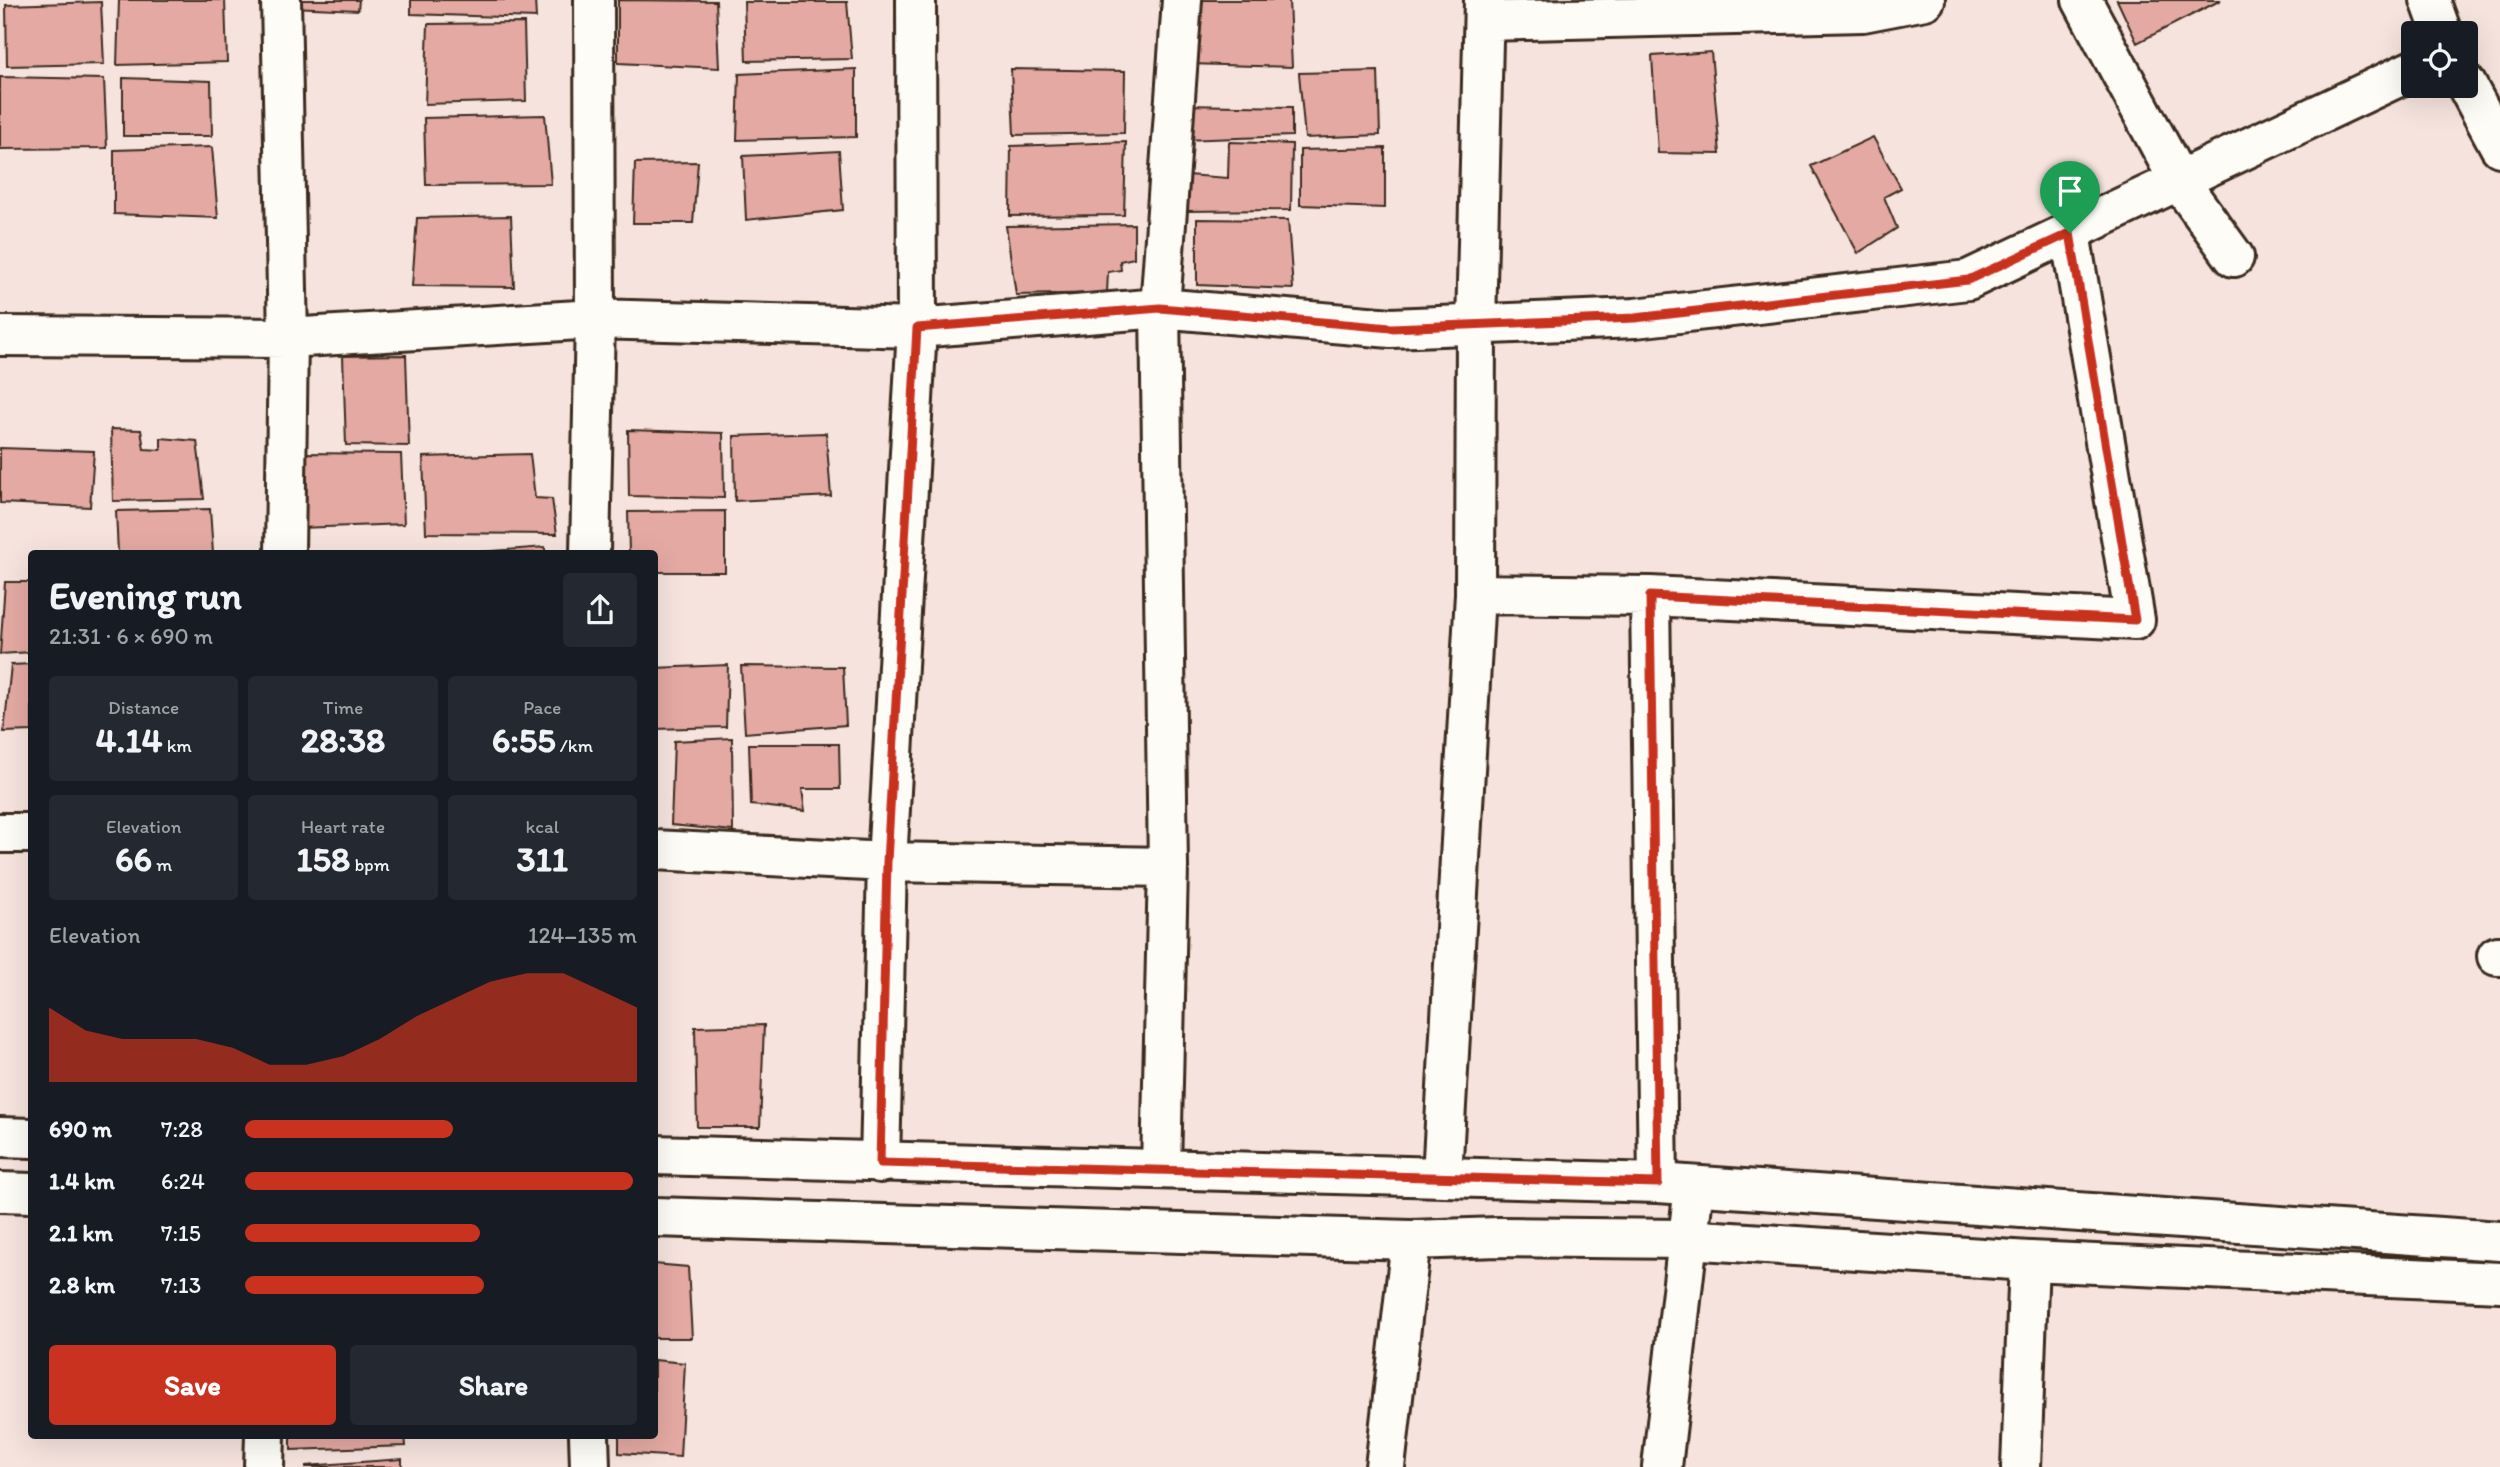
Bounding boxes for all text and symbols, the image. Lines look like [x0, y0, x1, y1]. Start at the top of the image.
map controls [2401, 21, 2478, 98]
button: locate [2401, 21, 2478, 98]
pin [2040, 161, 2100, 233]
icon: arrive [2051, 172, 2089, 210]
text: Evening run [49, 573, 242, 619]
button: share [563, 573, 637, 647]
text: 21:31 · 6 × 690 m [49, 622, 213, 650]
text: Distance [108, 696, 179, 719]
text: Time [323, 696, 363, 719]
text: Pace [523, 696, 561, 719]
text: 4.14 [96, 719, 162, 761]
text: 28:38 [301, 719, 385, 761]
text: 6:55 [492, 719, 556, 761]
text: km [162, 734, 192, 757]
text: /km [556, 734, 593, 757]
text: Elevation [106, 815, 181, 838]
text: Heart rate [301, 815, 385, 838]
text: kcal [525, 815, 559, 838]
text: 66 [115, 838, 152, 880]
text: 158 [296, 838, 350, 880]
text: 311 [517, 838, 568, 880]
text: m [152, 853, 172, 876]
text: bpm [350, 853, 390, 876]
text: Elevation [49, 921, 140, 949]
text: 124–135 m [528, 921, 637, 949]
text: 690 m [49, 1115, 112, 1143]
text: 7:28 [161, 1115, 203, 1143]
text: 1.4 km [49, 1167, 115, 1195]
text: 6:24 [161, 1167, 205, 1195]
text: 2.1 km [49, 1219, 113, 1247]
text: 7:15 [161, 1219, 201, 1247]
text: 2.8 km [49, 1271, 115, 1299]
text: 7:13 [161, 1271, 201, 1299]
button: Save [49, 1345, 336, 1425]
button: Share [350, 1345, 637, 1425]

